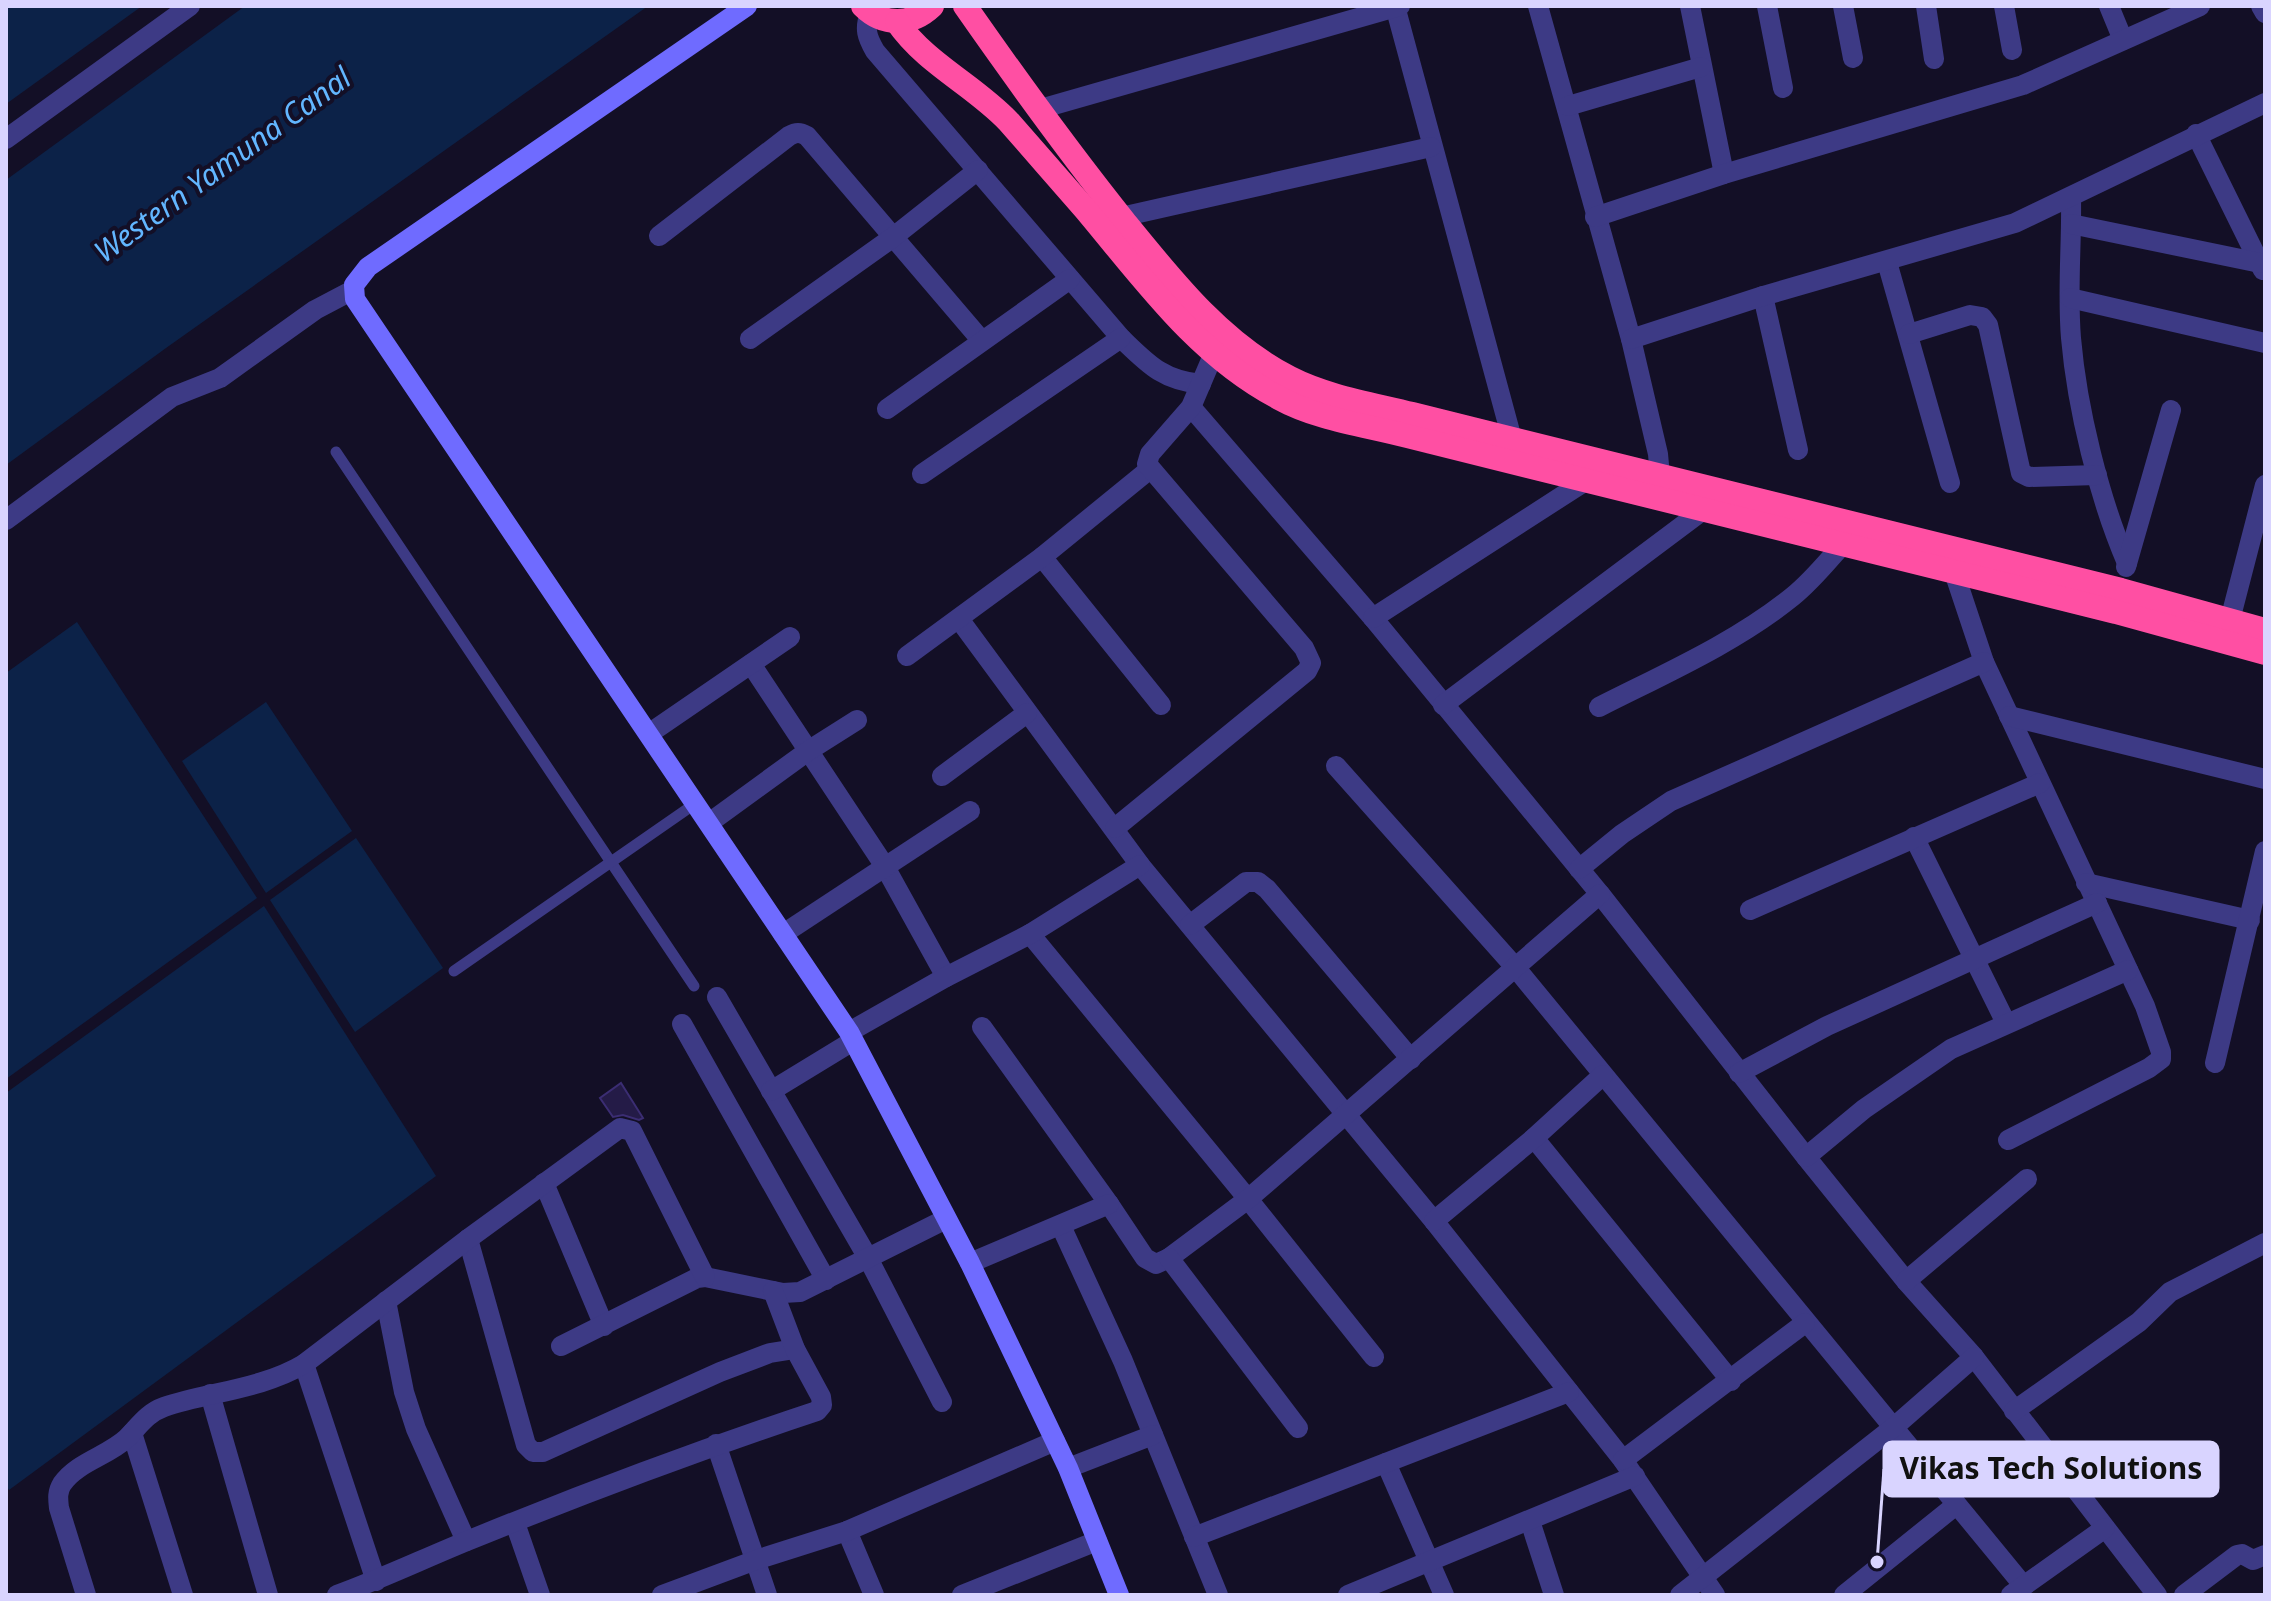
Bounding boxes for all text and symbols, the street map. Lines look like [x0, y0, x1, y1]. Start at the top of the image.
water label: Western Yamuna Canal [85, 56, 360, 271]
callout: Vikas Tech Solutions [1884, 1442, 2218, 1496]
text: Vikas Tech Solutions [1900, 1447, 2202, 1488]

